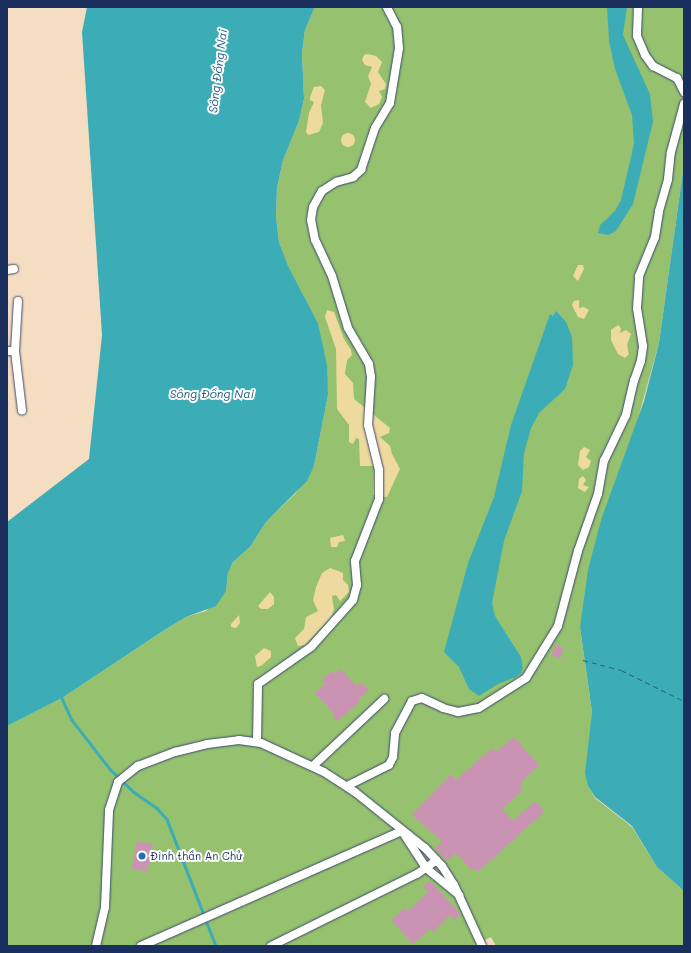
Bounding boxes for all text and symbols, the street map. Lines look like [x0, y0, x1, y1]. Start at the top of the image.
water label: Sông Đồng Nai [206, 28, 230, 114]
water label: Sông Đồng Nai [170, 387, 254, 401]
place label: Đình thần An Chử [150, 849, 242, 863]
marker: Đình thần An Chử [137, 851, 147, 861]

